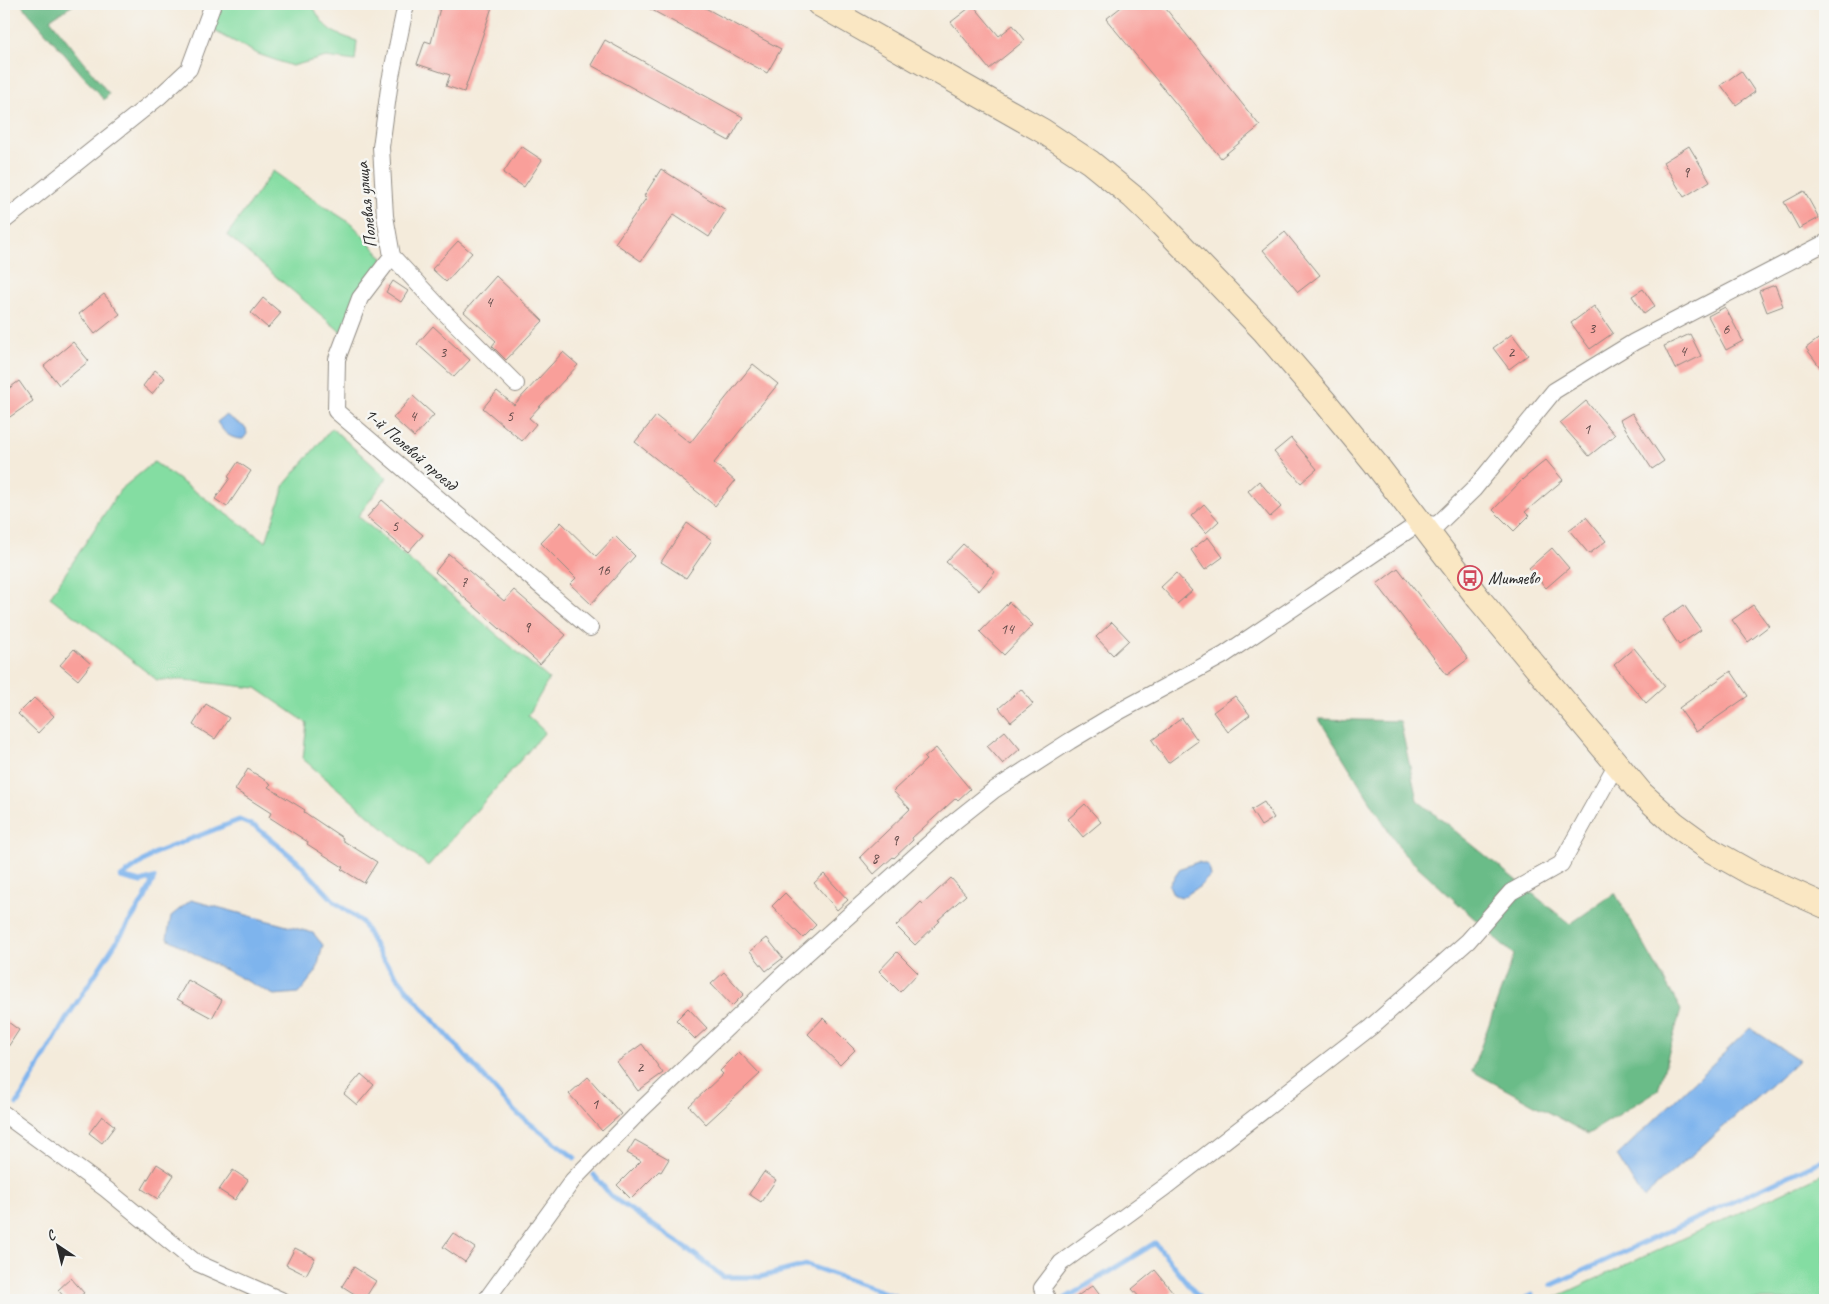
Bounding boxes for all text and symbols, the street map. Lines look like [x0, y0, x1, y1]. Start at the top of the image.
street label: Полевая улица [350, 160, 381, 249]
house number: 9 [1683, 163, 1691, 182]
house number: 4 [486, 293, 494, 312]
house number: 3 [1589, 319, 1597, 338]
house number: 6 [1723, 320, 1731, 339]
house number: 4 [1680, 342, 1688, 361]
house number: 3 [440, 343, 448, 362]
house number: 2 [1508, 343, 1516, 362]
street label: 1-й Полевой проезд [360, 403, 463, 496]
house number: 4 [410, 407, 418, 426]
house number: 5 [507, 407, 515, 426]
house number: 1 [1584, 420, 1592, 439]
house number: 5 [392, 517, 400, 536]
house number: 16 [596, 561, 611, 580]
bus stop icon: Митяево [1457, 565, 1483, 591]
place label: Митяево [1488, 567, 1541, 589]
house number: 7 [461, 573, 469, 592]
house number: 9 [524, 618, 532, 637]
house number: 14 [1000, 620, 1015, 639]
house number: 9 [892, 831, 900, 850]
house number: 8 [872, 849, 880, 868]
house number: 2 [637, 1058, 645, 1077]
house number: 1 [592, 1095, 600, 1114]
north arrow [32, 1222, 82, 1272]
text: С [43, 1226, 60, 1245]

